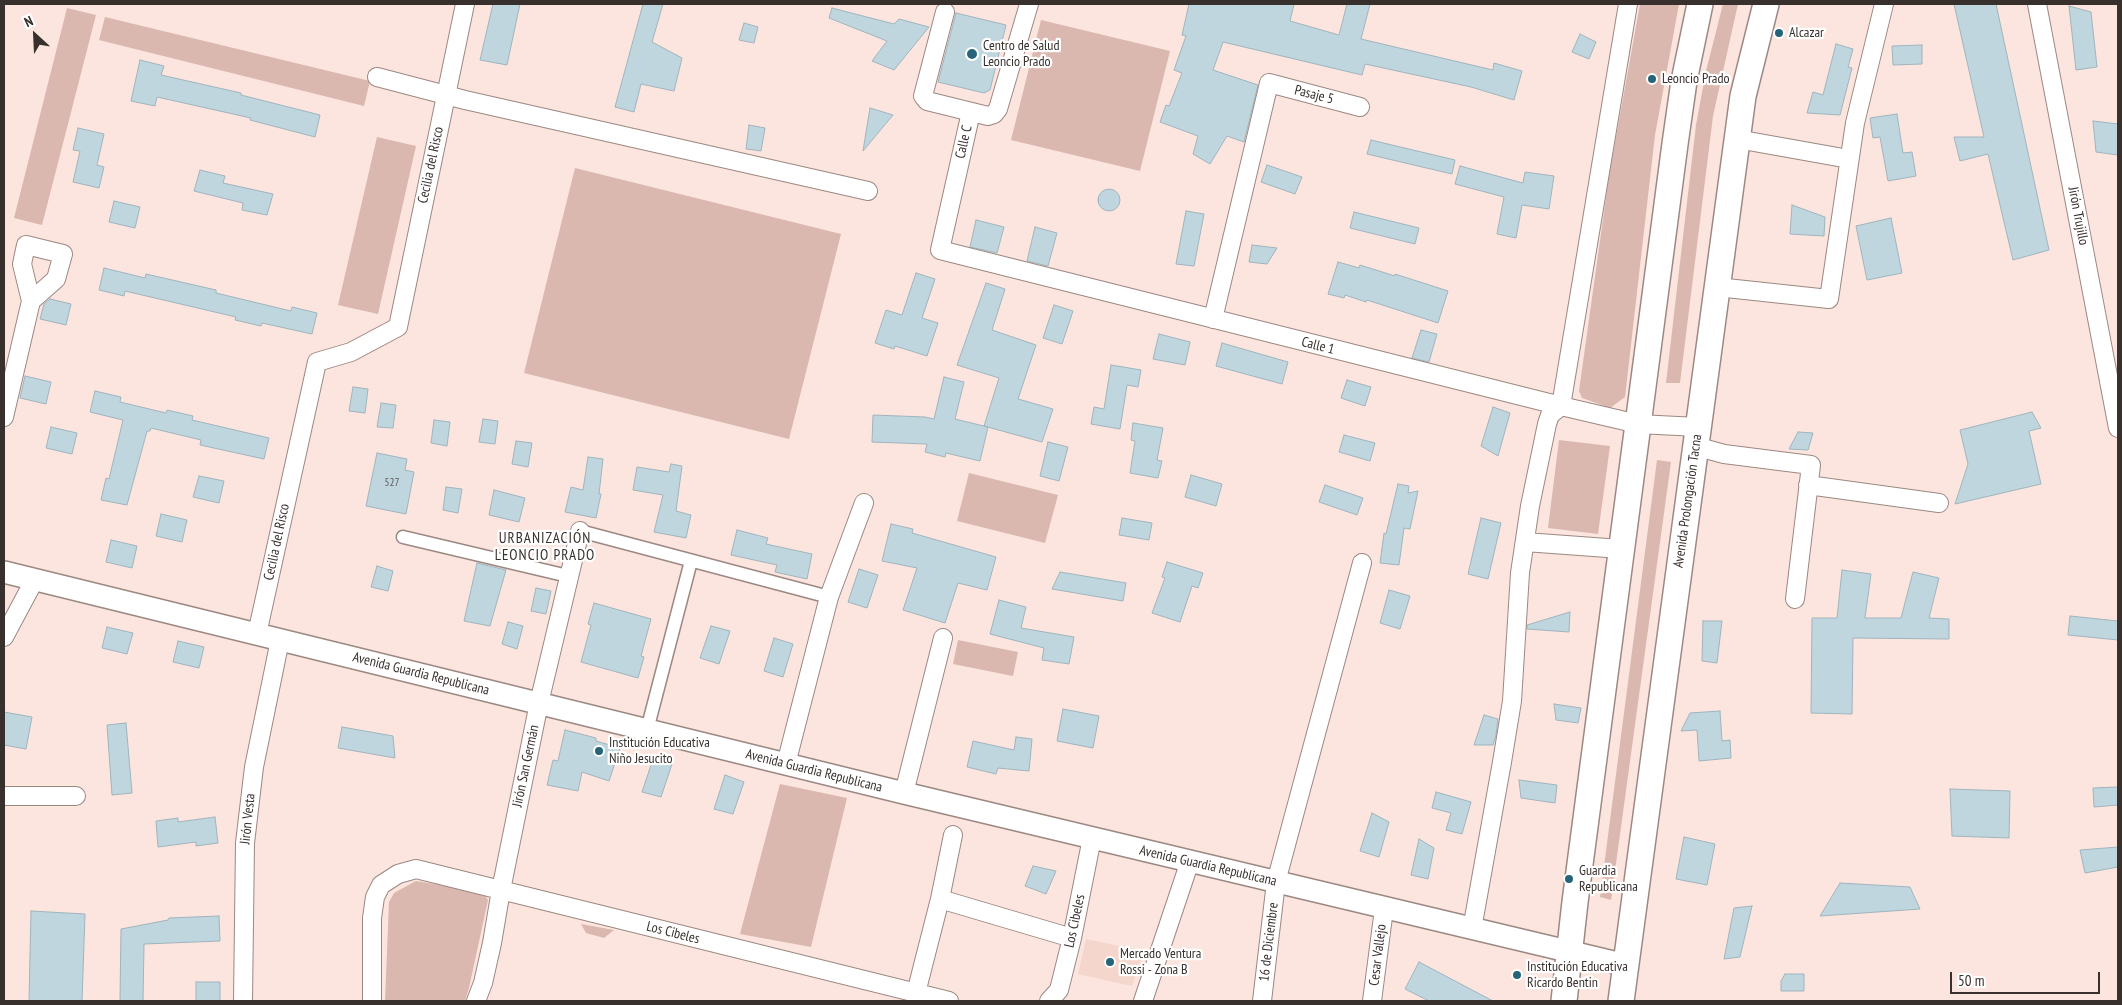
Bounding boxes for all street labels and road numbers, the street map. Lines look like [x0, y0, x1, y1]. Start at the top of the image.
street label: Pasaje 5 [1293, 82, 1335, 108]
street label: Calle C [952, 124, 976, 160]
street label: Cecilia del Risco [415, 125, 447, 205]
street label: Jirón Trujillo [2064, 185, 2092, 247]
street label: Calle 1 [1300, 334, 1336, 358]
street label: Avenida Prolongación Tacna [1670, 433, 1706, 569]
street label: Cecilia del Risco [261, 502, 293, 582]
street label: Avenida Guardia Republicana [351, 649, 491, 699]
street label: Jirón San Germán [509, 723, 543, 809]
street label: Avenida Guardia Republicana [744, 746, 884, 796]
street label: Jirón Vesta [237, 793, 259, 845]
street label: Avenida Guardia Republicana [1138, 842, 1278, 890]
street label: Los Cibeles [1061, 893, 1089, 949]
street label: 16 de Diciembre [1256, 902, 1282, 982]
street label: Los Cibeles [645, 918, 701, 948]
street label: Cesar Vallejo [1366, 923, 1390, 987]

